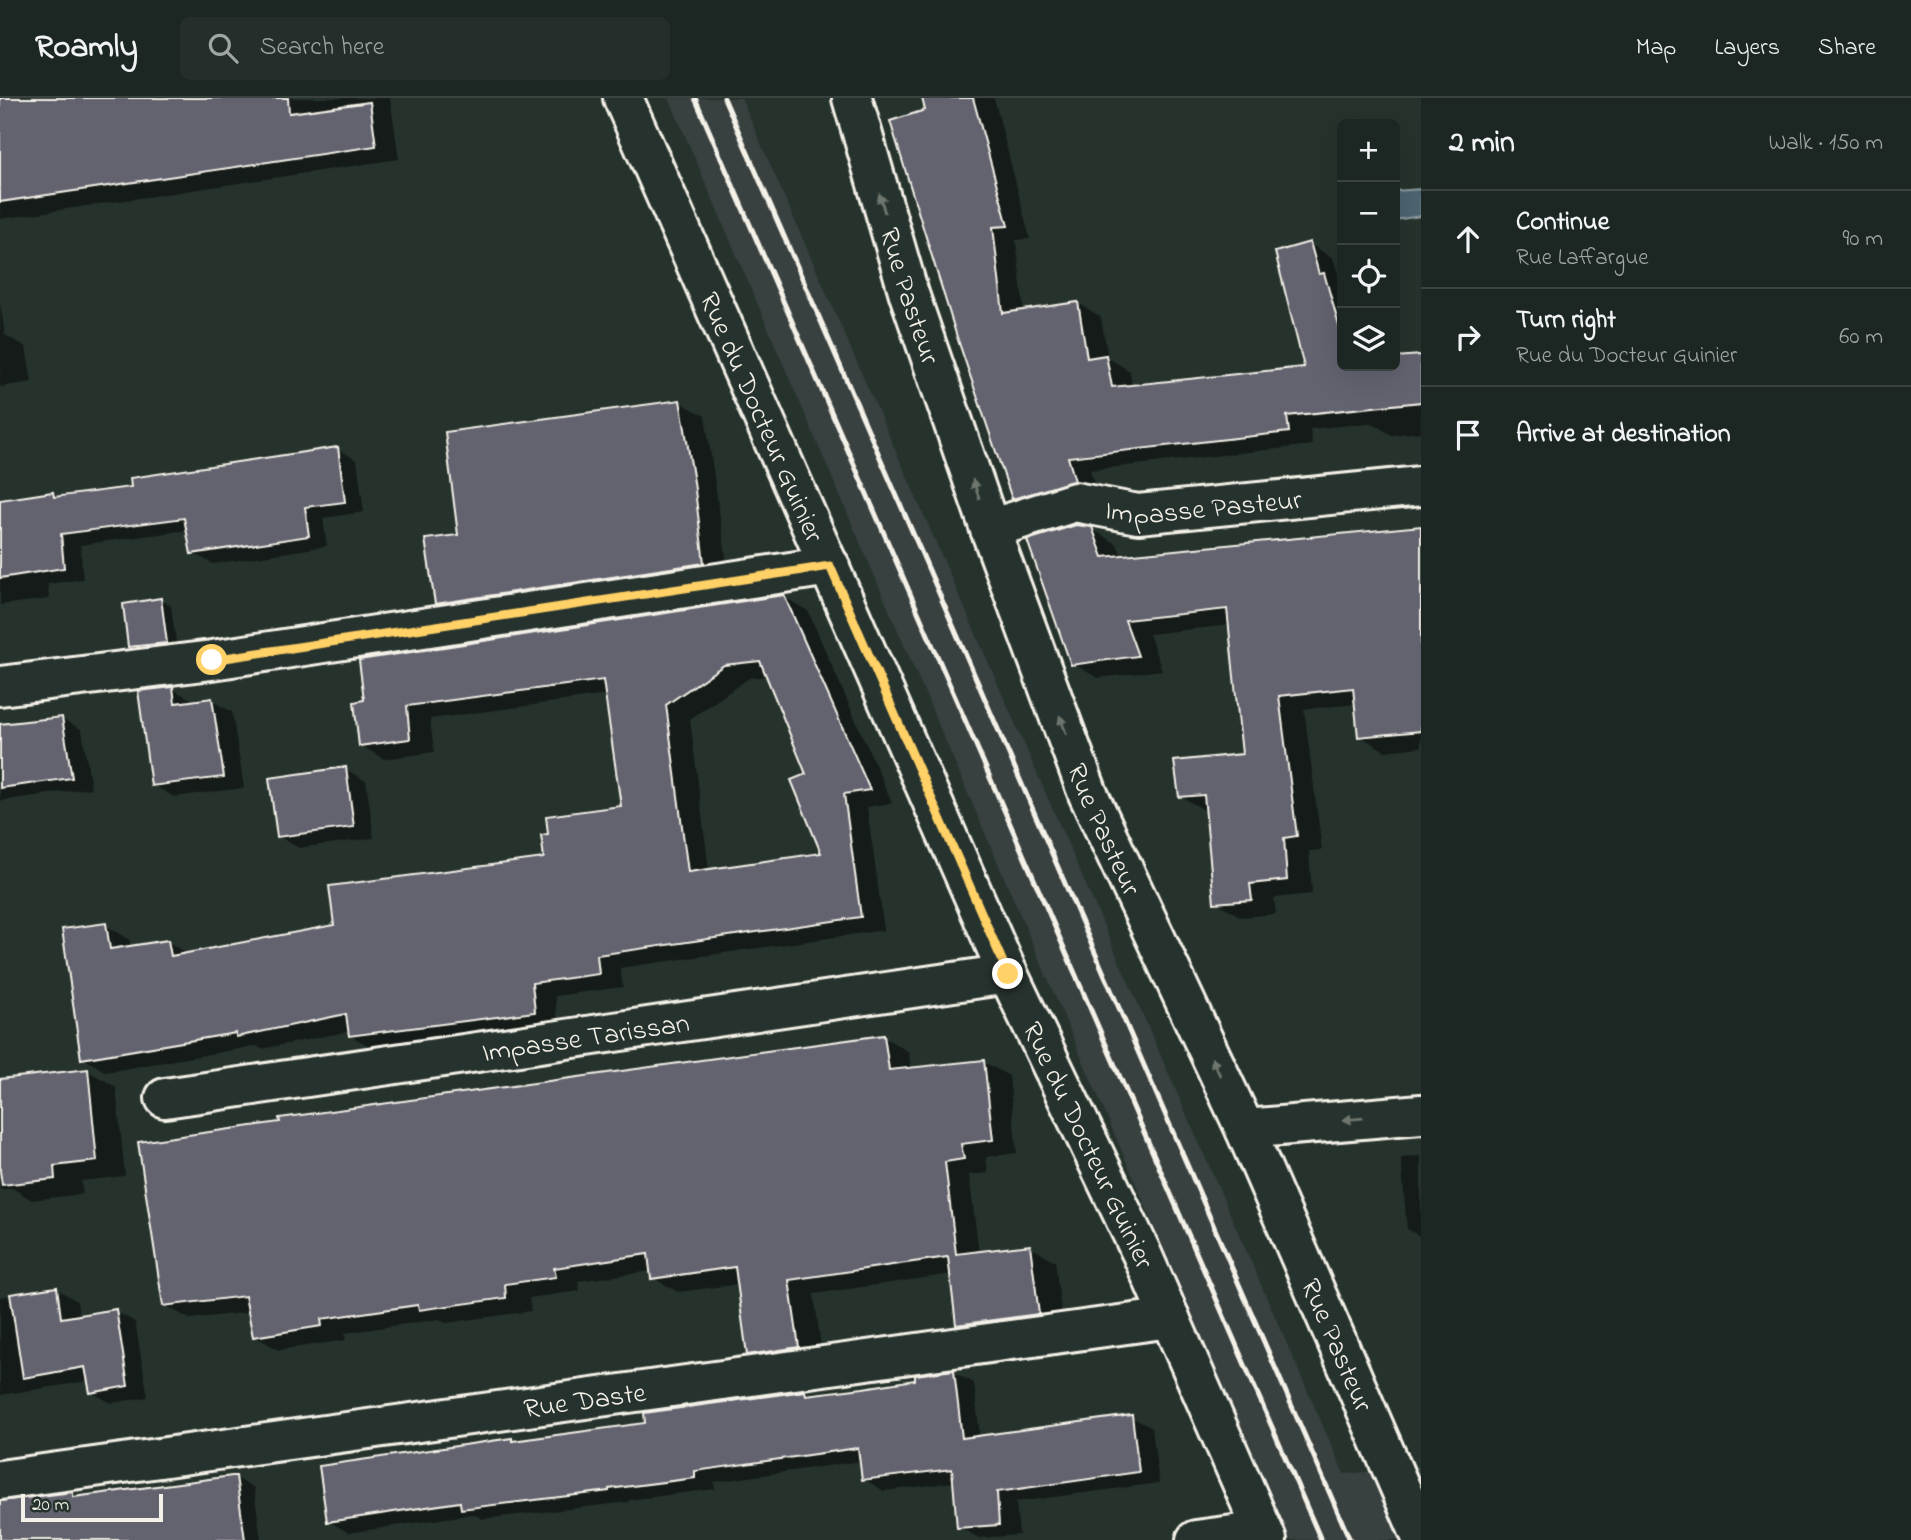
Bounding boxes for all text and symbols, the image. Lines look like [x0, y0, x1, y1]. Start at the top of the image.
search box [180, 17, 670, 80]
text: Roamly [35, 24, 138, 72]
icon: search [204, 29, 242, 67]
text: Search here [260, 29, 384, 67]
text: Map [1636, 31, 1676, 66]
text: Layers [1714, 31, 1780, 66]
text: Share [1818, 31, 1876, 66]
map controls [1337, 119, 1400, 371]
button: + [1337, 119, 1400, 182]
text: 2 min [1449, 122, 1515, 166]
text: Walk · 150 m [1768, 127, 1883, 160]
button: − [1337, 182, 1400, 245]
one-way arrow [877, 192, 887, 213]
text: Continue [1516, 204, 1609, 242]
icon: ahead [1449, 220, 1487, 258]
street label: Rue Pasteur [867, 223, 949, 371]
text: 90 m [1843, 223, 1883, 256]
text: Rue Laffargue [1516, 242, 1649, 275]
button: locate [1337, 245, 1400, 308]
street label: Rue du Docteur Guinier [687, 286, 833, 550]
text: Turn right [1516, 302, 1616, 340]
button: layers [1337, 308, 1400, 371]
icon: right [1449, 318, 1487, 356]
text: 60 m [1839, 321, 1883, 354]
text: Rue du Docteur Guinier [1516, 340, 1737, 373]
icon: arrive [1449, 416, 1487, 454]
text: Arrive at destination [1516, 416, 1731, 454]
one-way arrow [970, 478, 981, 499]
street label: Impasse Pasteur [1101, 481, 1304, 538]
route start [196, 644, 227, 675]
one-way arrow [1057, 715, 1068, 736]
street label: Rue Pasteur [1054, 758, 1150, 904]
route end [992, 958, 1023, 989]
street label: Impasse Tarissan [480, 1004, 692, 1075]
street label: Rue du Docteur Guinier [1010, 1016, 1163, 1276]
one-way arrow [1210, 1057, 1222, 1077]
one-way arrow [1342, 1114, 1364, 1125]
street label: Rue Pasteur [1288, 1273, 1382, 1419]
street label: Rue Daste [521, 1374, 649, 1431]
scale bar [21, 1491, 163, 1523]
text: 20 m [32, 1492, 69, 1519]

